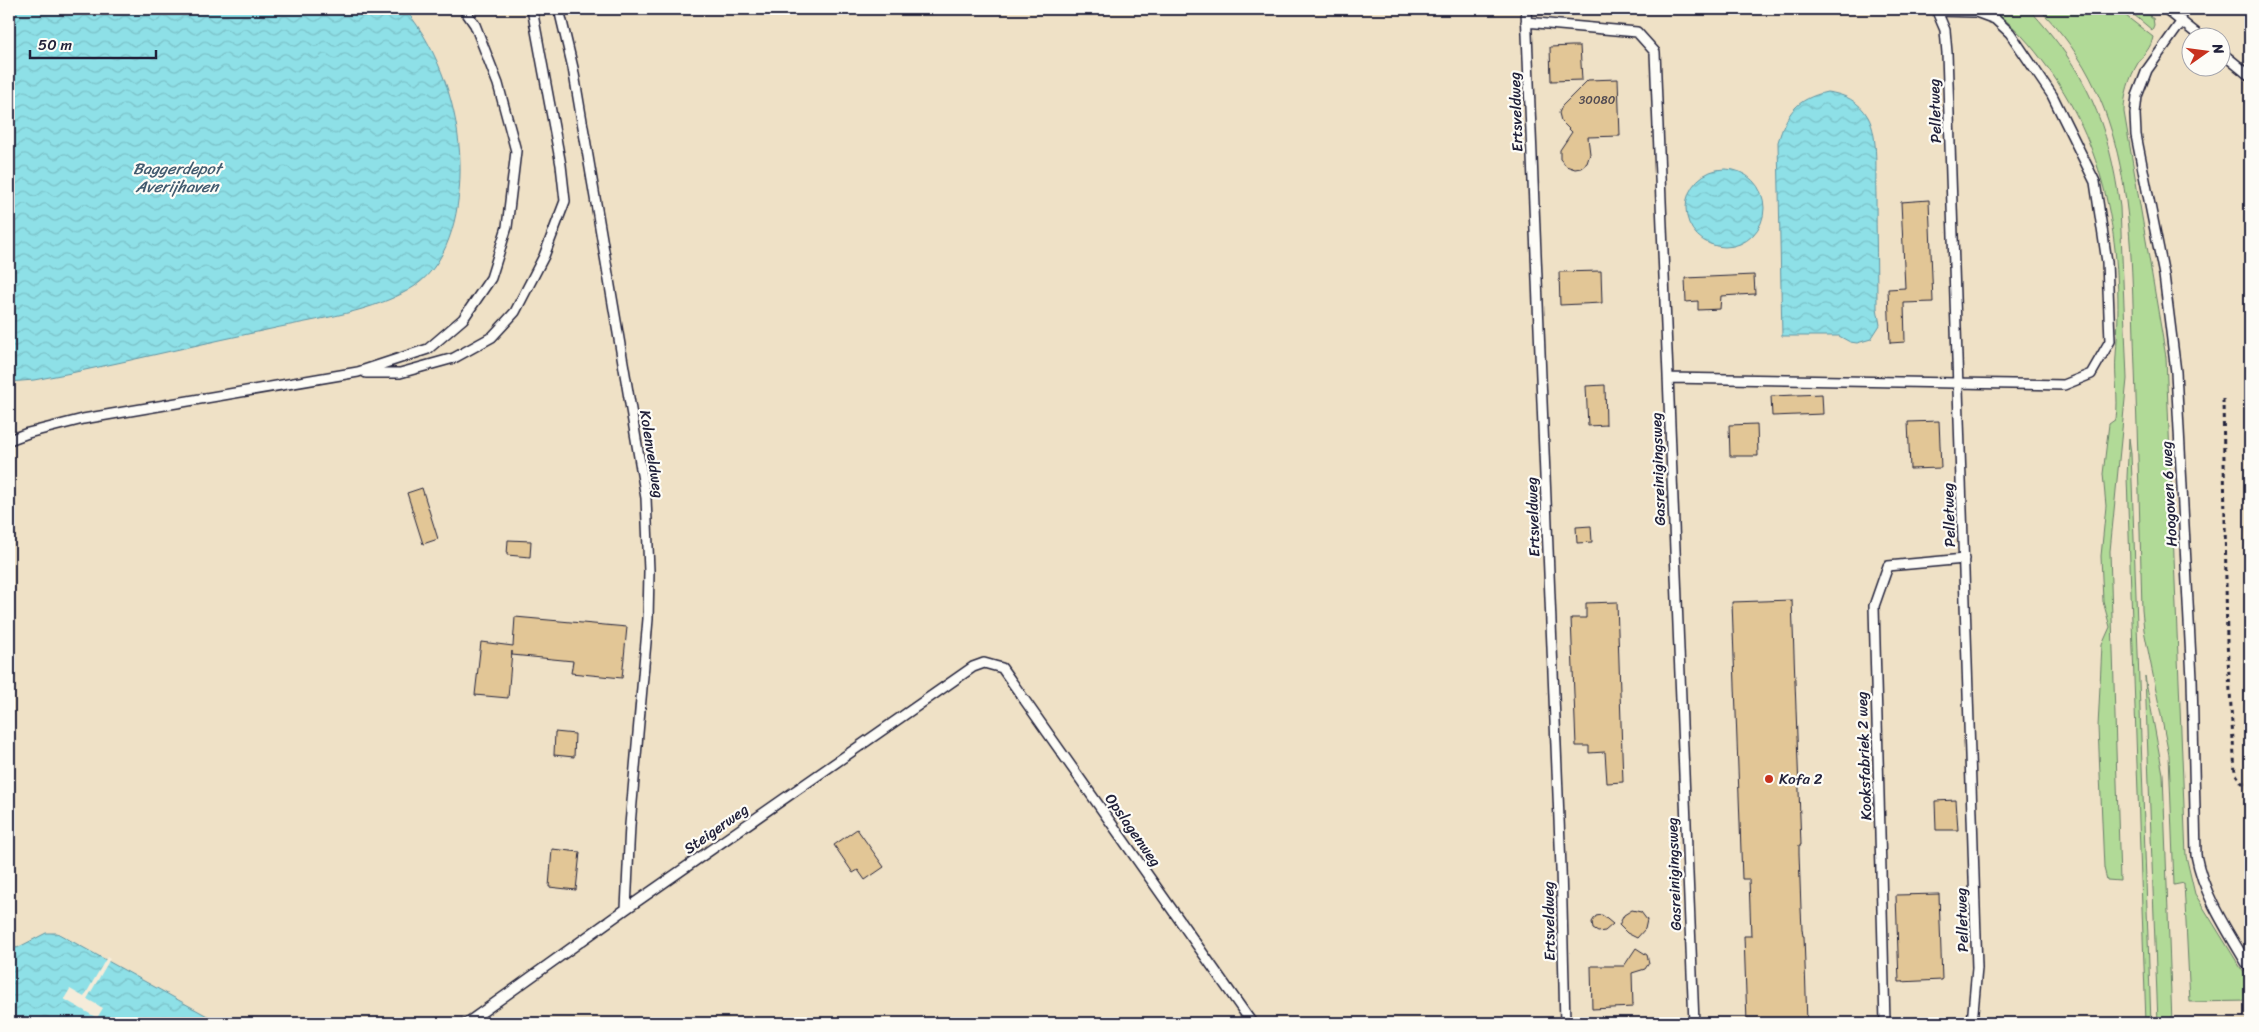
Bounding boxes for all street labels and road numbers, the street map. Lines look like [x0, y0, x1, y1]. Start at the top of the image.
street label: Ertsveldweg [1502, 71, 1530, 152]
street label: Pelletweg [1921, 78, 1949, 144]
street label: Kolenveldweg [632, 408, 672, 500]
street label: Gasreinigingsweg [1643, 412, 1673, 526]
street label: Hoogoven 6 weg [2153, 440, 2185, 547]
street label: Ertsveldweg [1519, 476, 1547, 557]
street label: Pelletweg [1935, 482, 1963, 548]
street label: Kooksfabriek 2 weg [1849, 691, 1879, 821]
street label: Opslagenweg [1098, 788, 1168, 873]
street label: Steigerweg [678, 797, 754, 861]
street label: Gasreinigingsweg [1659, 817, 1689, 931]
street label: Ertsveldweg [1535, 881, 1563, 961]
street label: Pelletweg [1948, 887, 1976, 953]

